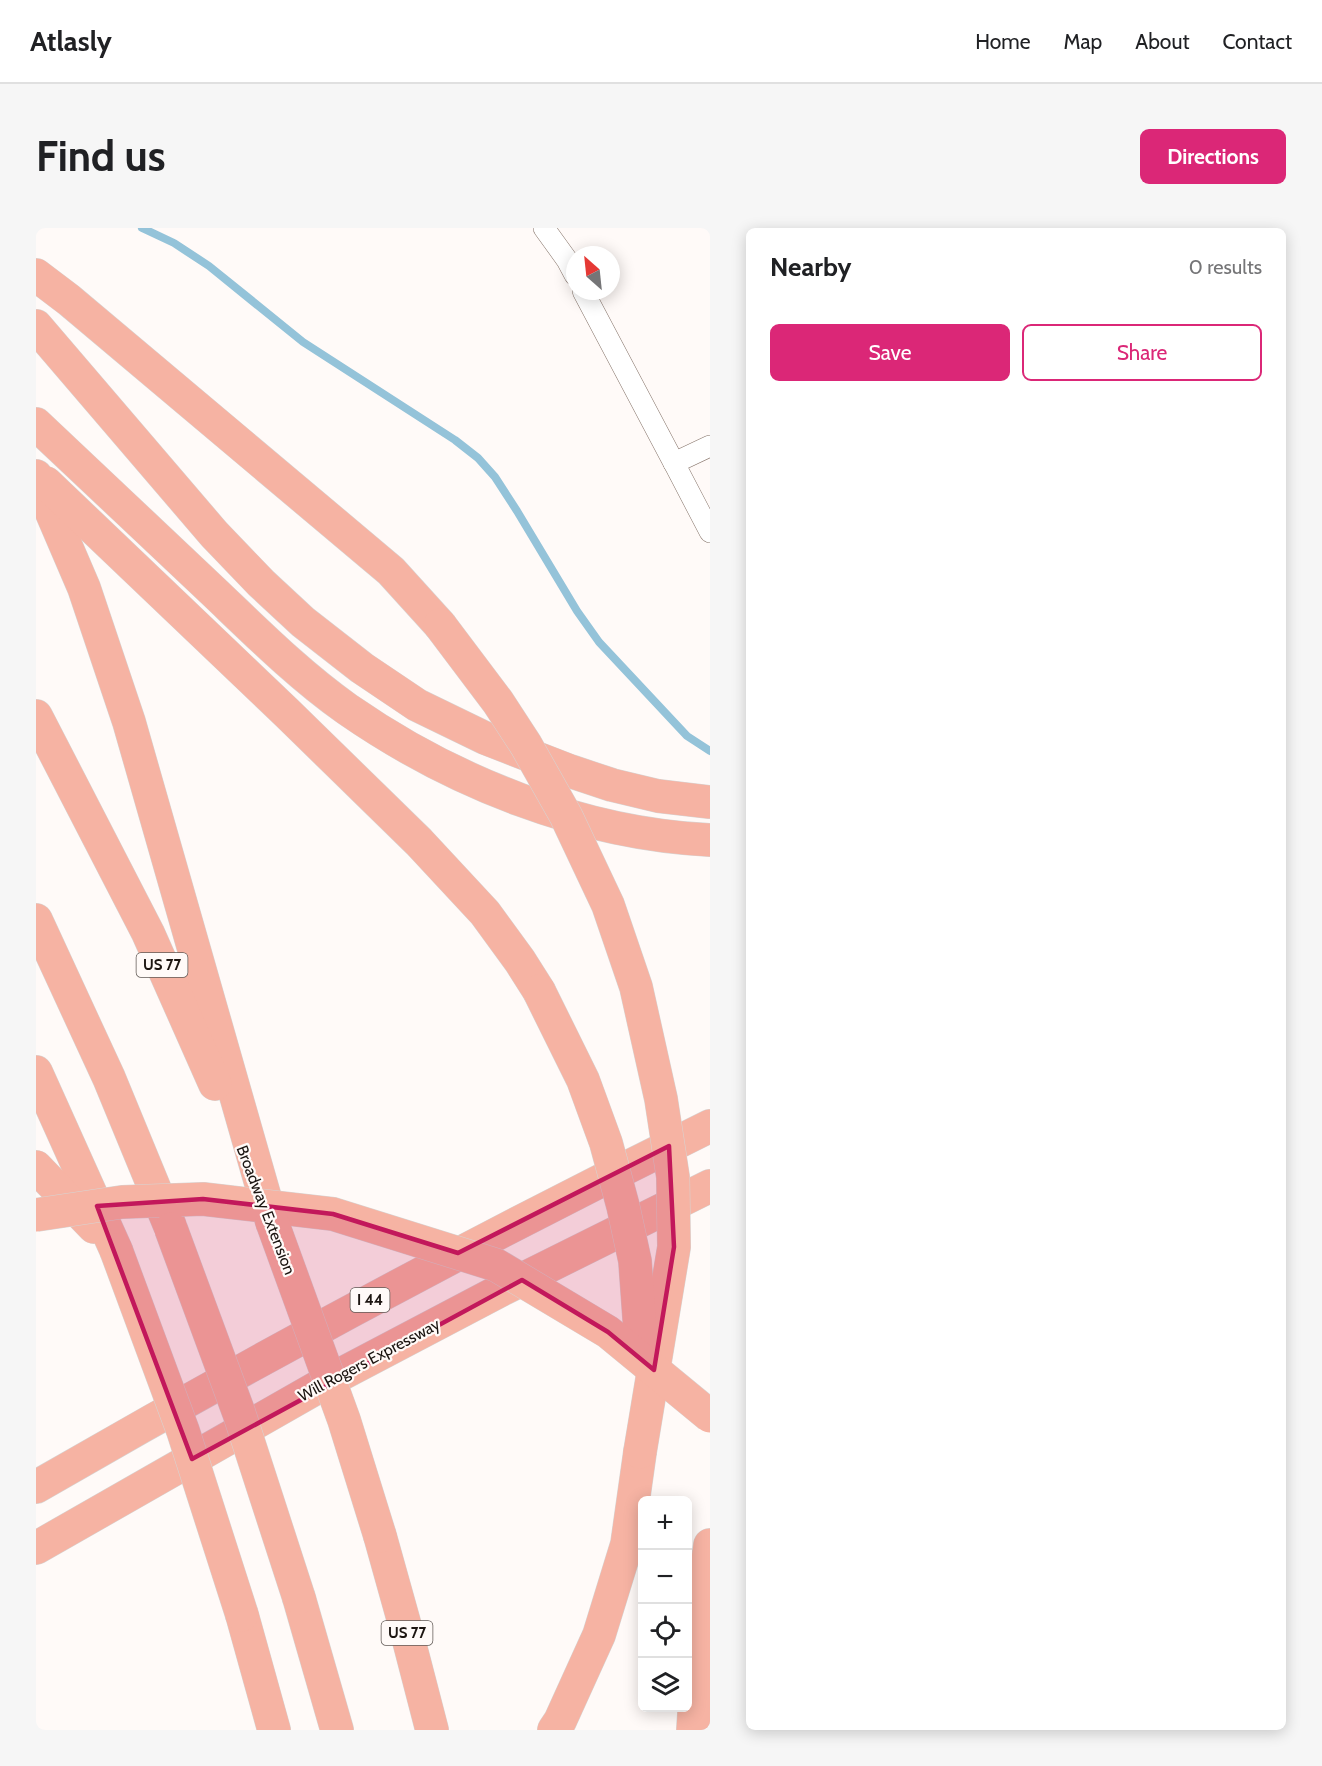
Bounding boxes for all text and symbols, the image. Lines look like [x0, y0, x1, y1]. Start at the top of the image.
text: Atlasly [30, 24, 112, 58]
text: Home [975, 29, 1031, 54]
text: Map [1064, 29, 1102, 54]
text: About [1135, 29, 1189, 54]
text: Contact [1222, 29, 1292, 54]
button: Directions [1140, 129, 1286, 184]
text: Find us [36, 130, 165, 182]
north arrow [566, 246, 620, 300]
text: Nearby [770, 251, 851, 283]
text: 0 results [1189, 255, 1262, 279]
button: Save [770, 324, 1010, 381]
button: Share [1022, 324, 1262, 381]
road number: US 77 [136, 953, 188, 977]
street label: Broadway Extension [233, 1143, 299, 1277]
road number: I 44 [350, 1288, 390, 1312]
street label: Will Rogers Expressway [295, 1315, 443, 1405]
map controls [638, 1496, 692, 1712]
button: + [638, 1496, 692, 1550]
button: − [638, 1550, 692, 1604]
button: locate [638, 1604, 692, 1658]
road number: US 77 [382, 1621, 433, 1645]
button: layers [638, 1658, 692, 1712]

